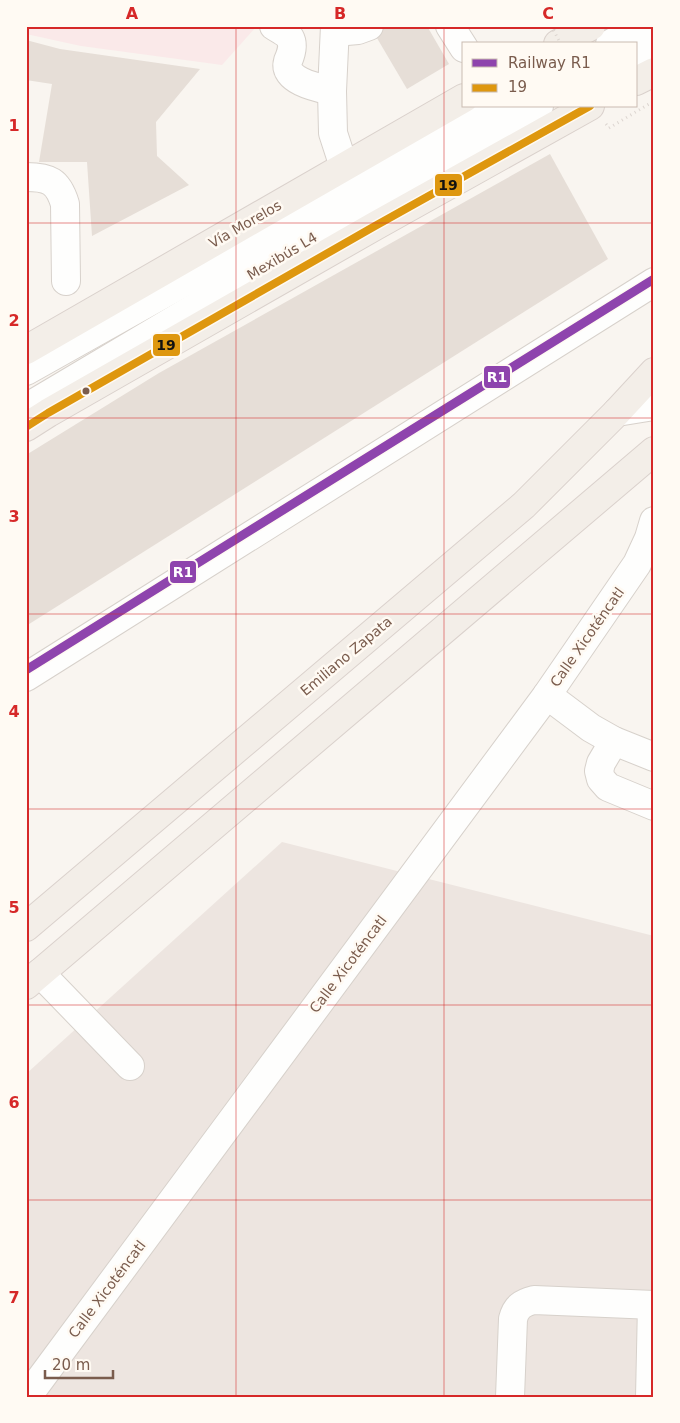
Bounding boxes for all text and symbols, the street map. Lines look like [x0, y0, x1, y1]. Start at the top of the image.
text: A [126, 4, 139, 23]
text: B [334, 4, 346, 23]
text: C [542, 4, 554, 23]
legend [462, 42, 638, 108]
text: Railway R1 [508, 54, 591, 72]
text: 19 [508, 78, 527, 96]
text: 1 [8, 116, 20, 135]
line badge: 19 [434, 173, 463, 197]
text: 19 [438, 177, 458, 193]
street label: Vía Morelos [206, 197, 284, 251]
street label: Mexibús L4 [244, 229, 320, 283]
text: 2 [8, 311, 20, 330]
line badge: 19 [152, 333, 181, 357]
text: 19 [156, 337, 176, 353]
line badge: R1 [483, 365, 511, 389]
text: R1 [487, 369, 507, 385]
unlabelled marker [81, 386, 91, 396]
text: 3 [8, 507, 20, 526]
line badge: R1 [169, 560, 197, 584]
text: R1 [173, 564, 193, 580]
street label: Calle Xicoténcatl [547, 584, 627, 690]
street label: Emiliano Zapata [297, 613, 395, 699]
text: 4 [8, 702, 20, 721]
text: 5 [8, 898, 20, 917]
street label: Calle Xicoténcatl [306, 912, 390, 1016]
text: 6 [8, 1093, 20, 1112]
street label: Calle Xicoténcatl [65, 1237, 149, 1341]
text: 7 [8, 1288, 20, 1307]
scale bar [45, 1348, 112, 1380]
text: 20 m [52, 1356, 90, 1374]

